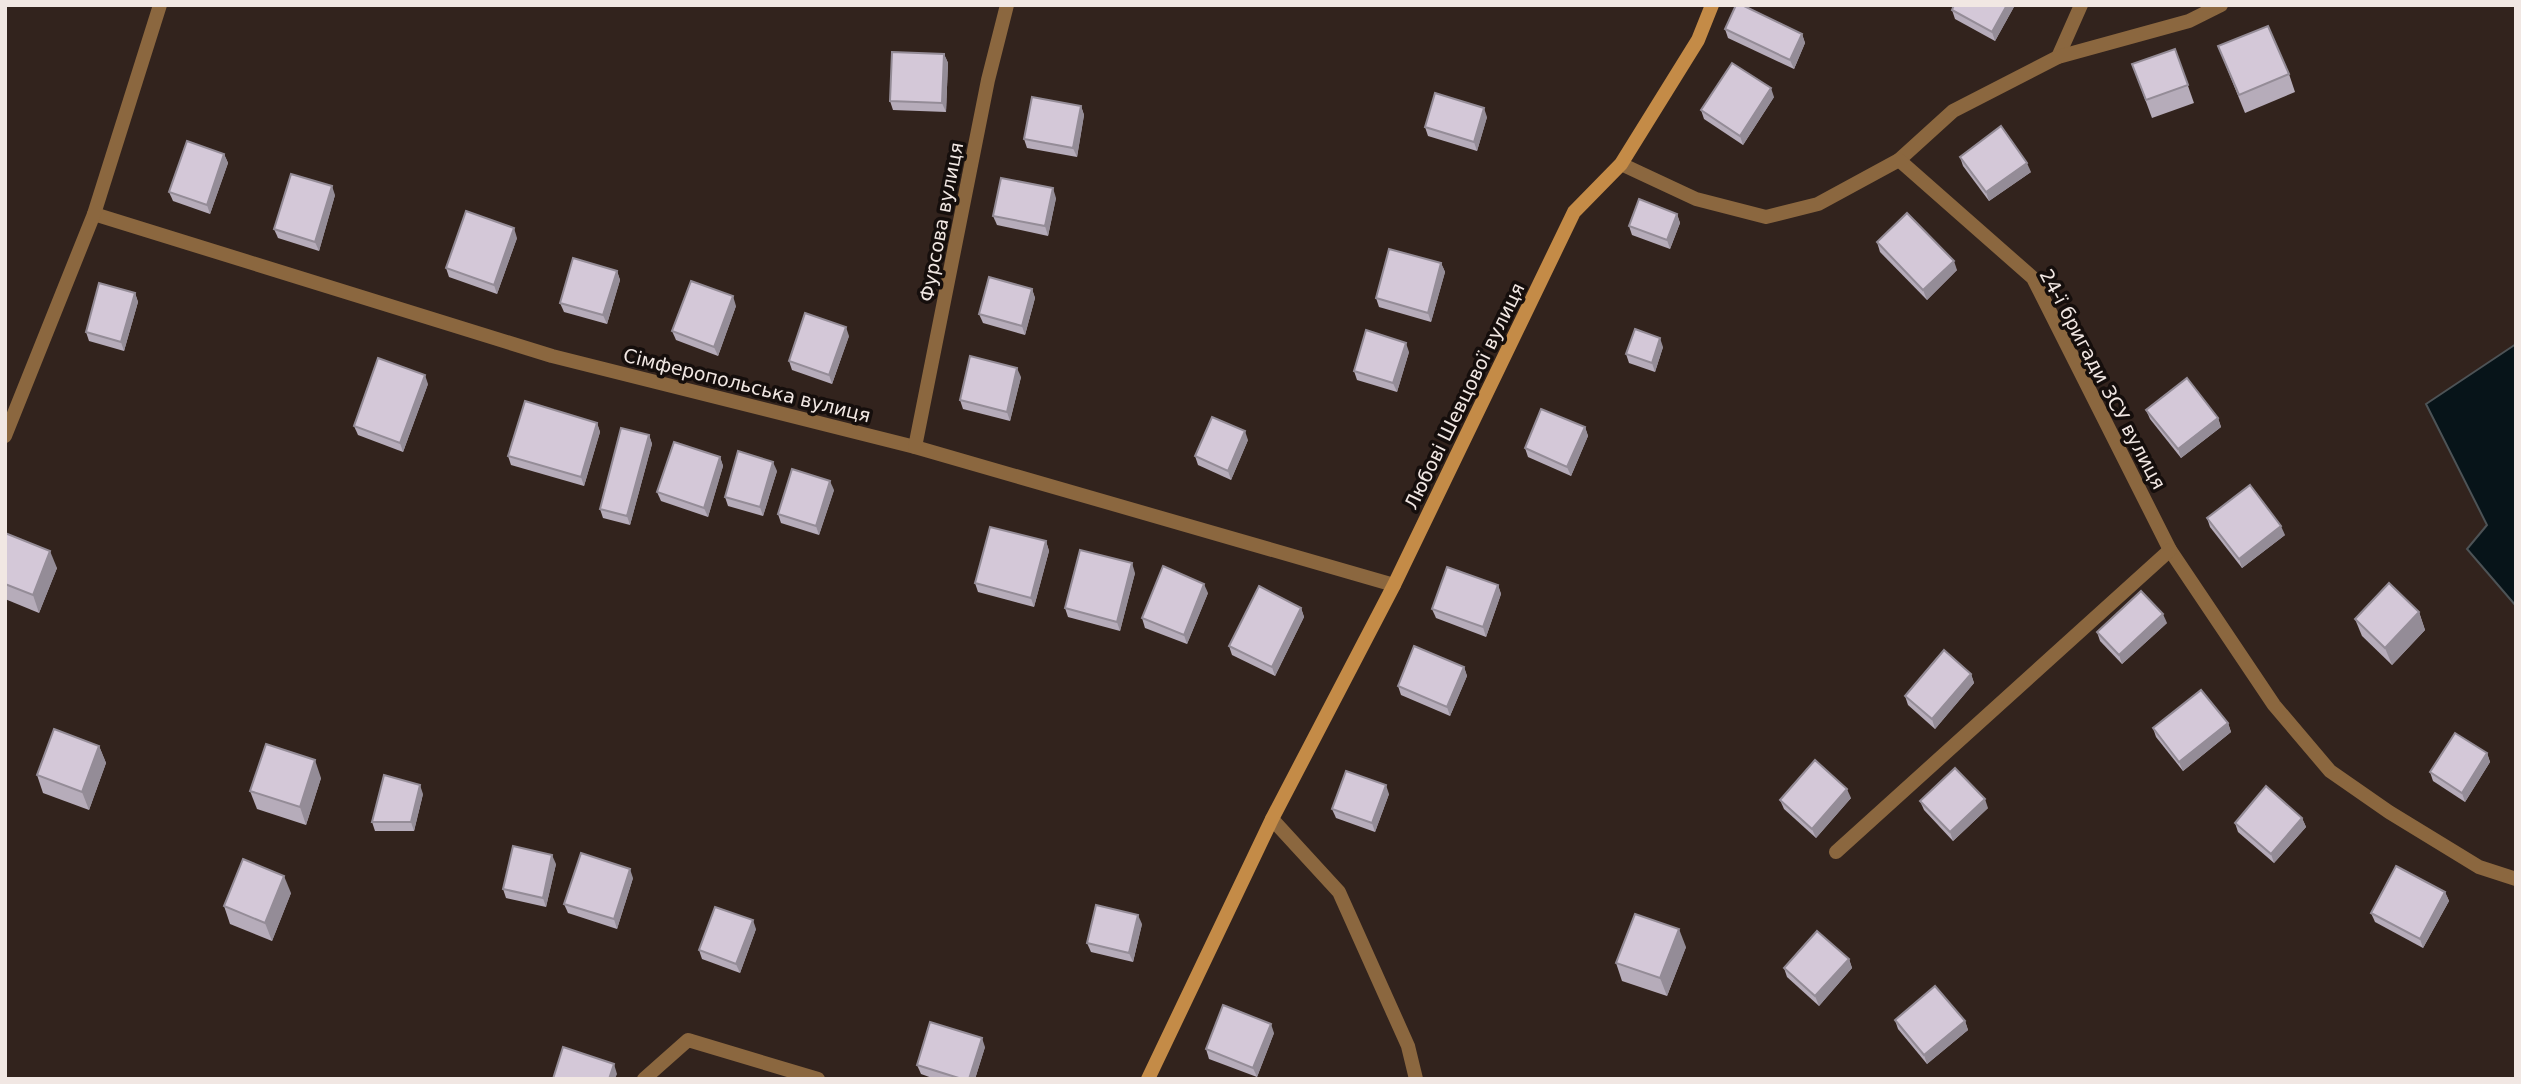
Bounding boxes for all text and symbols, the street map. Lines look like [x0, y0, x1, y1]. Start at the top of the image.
street label: Фурсова вулиця [915, 140, 967, 304]
street label: 24-ї бригади ЗСУ вулиця [2036, 265, 2170, 493]
street label: Любові Шевцової вулиця [1399, 279, 1529, 513]
street label: Сімферопольська вулиця [621, 344, 873, 426]

